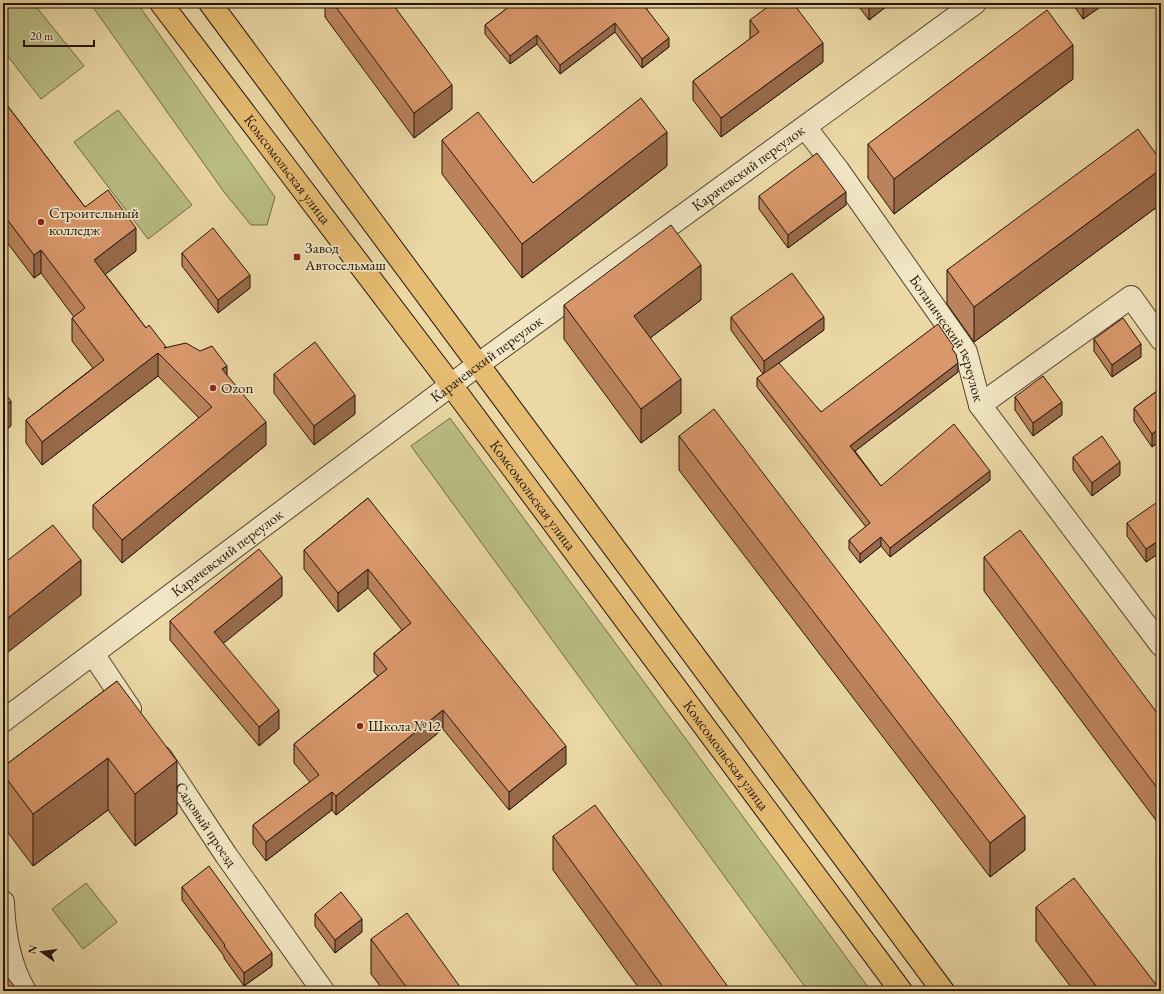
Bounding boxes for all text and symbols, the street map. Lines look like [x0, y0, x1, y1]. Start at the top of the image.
scale bar [24, 22, 94, 48]
text: 20 m [30, 28, 54, 44]
street label: Комсомольская улица [240, 111, 335, 228]
street label: Карачевский переулок [688, 120, 808, 215]
place label: Строительный колледж [49, 203, 139, 239]
marker: Строительный колледж [36, 217, 46, 227]
place label: Завод Автосельмаш [304, 238, 387, 274]
marker: Завод Автосельмаш [292, 252, 302, 262]
street label: Ботанический переулок [905, 271, 989, 404]
street label: Карачевский переулок [426, 311, 546, 406]
place label: Ozon [221, 378, 254, 397]
marker: Ozon [208, 383, 218, 393]
street label: Комсомольская улица [486, 436, 581, 554]
street label: Карачевский переулок [167, 504, 286, 601]
street label: Комсомольская улица [679, 696, 774, 814]
place label: Школа №12 [368, 716, 442, 735]
marker: Школа №12 [355, 721, 365, 731]
street label: Садовый проезд [171, 778, 242, 871]
north arrow [22, 932, 62, 972]
text: N [24, 943, 40, 956]

